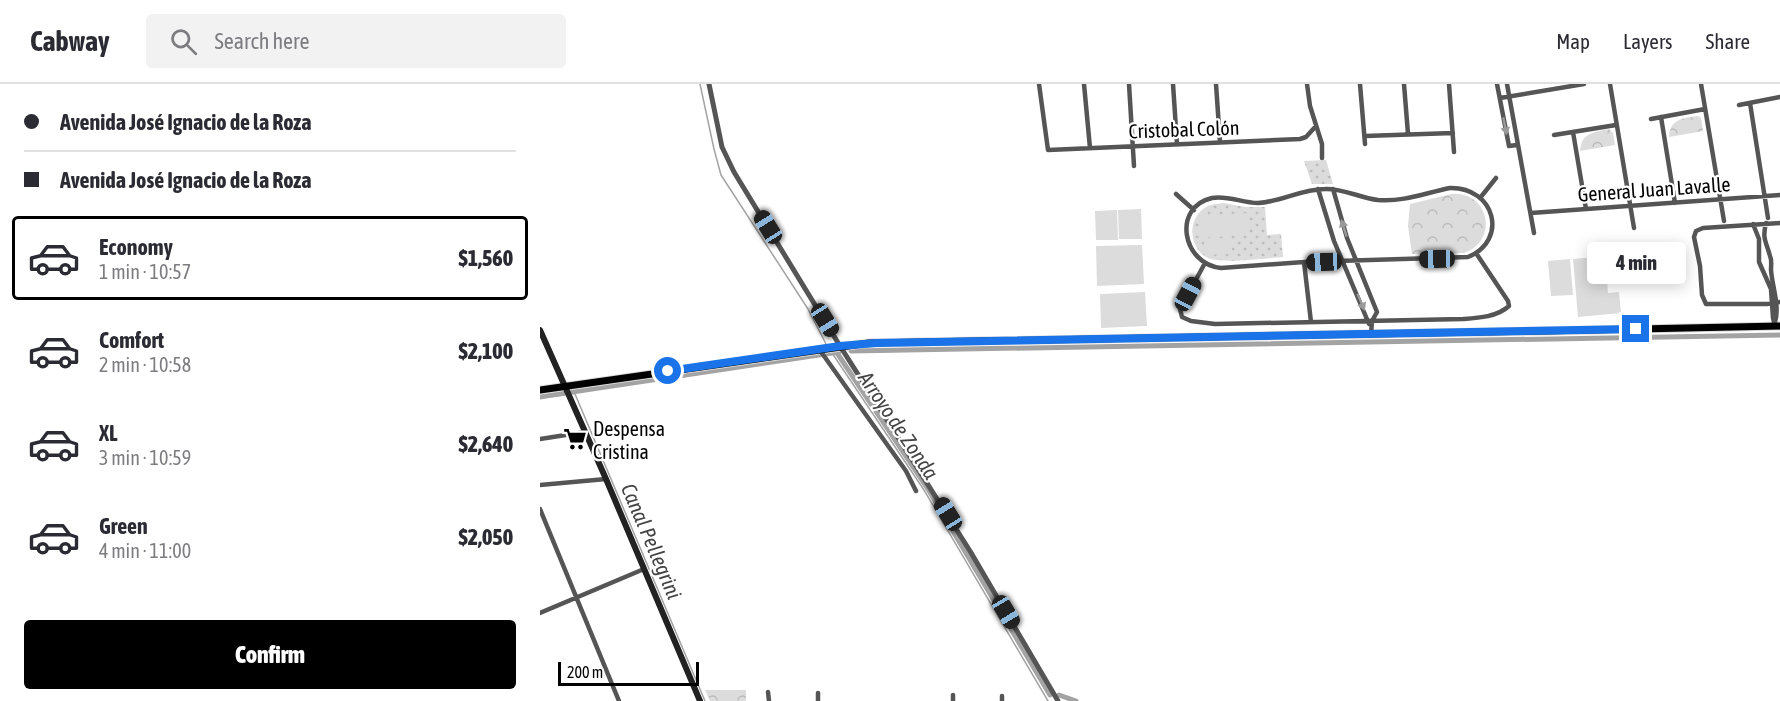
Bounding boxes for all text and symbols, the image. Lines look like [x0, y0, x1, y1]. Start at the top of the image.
search box [146, 14, 566, 68]
text: Cabway [30, 25, 110, 57]
icon: search [167, 25, 200, 58]
text: Search here [215, 28, 310, 54]
text: Map [1556, 29, 1590, 53]
text: Layers [1623, 29, 1673, 53]
text: Share [1706, 29, 1750, 53]
text: Avenida José Ignacio de la Roza [60, 109, 311, 135]
street label: Cristobal Colón [1128, 116, 1240, 142]
one-way arrow [1501, 117, 1510, 136]
text: Avenida José Ignacio de la Roza [60, 167, 311, 193]
street label: General Juan Lavalle [1577, 172, 1731, 206]
car [751, 207, 785, 247]
one-way arrow [1339, 219, 1348, 237]
icon: car [27, 231, 81, 285]
text: Economy [99, 234, 173, 260]
callout: 4 min [1586, 242, 1686, 284]
text: $1,560 [458, 245, 513, 271]
car [1419, 250, 1455, 268]
text: 4 min [1616, 251, 1657, 274]
car [1306, 252, 1342, 272]
text: 1 min · 10:57 [99, 260, 191, 283]
car [1172, 274, 1204, 314]
one-way arrow [1356, 294, 1366, 312]
car [808, 300, 842, 340]
route end [1622, 315, 1649, 342]
icon: car [27, 324, 81, 378]
text: Comfort [99, 327, 164, 353]
text: $2,100 [458, 338, 513, 364]
text: 2 min · 10:58 [99, 353, 191, 376]
route start [654, 357, 681, 384]
water label: Arroyo de Zonda [854, 366, 944, 484]
icon: car [27, 417, 81, 471]
place label: Despensa Cristina [593, 417, 665, 463]
text: XL [99, 420, 117, 446]
supermarket icon: Despensa Cristina [562, 426, 588, 452]
text: $2,640 [458, 431, 513, 457]
text: 3 min · 10:59 [99, 446, 191, 469]
water label: Canal Pellegrini [617, 480, 687, 602]
car [931, 494, 965, 534]
icon: car [27, 510, 81, 564]
text: Green [99, 513, 148, 539]
text: $2,050 [458, 524, 513, 550]
text: 4 min · 11:00 [99, 539, 191, 562]
car [989, 592, 1023, 632]
button: Confirm [24, 620, 516, 689]
scale bar [558, 659, 699, 686]
text: 200 m [567, 663, 603, 681]

